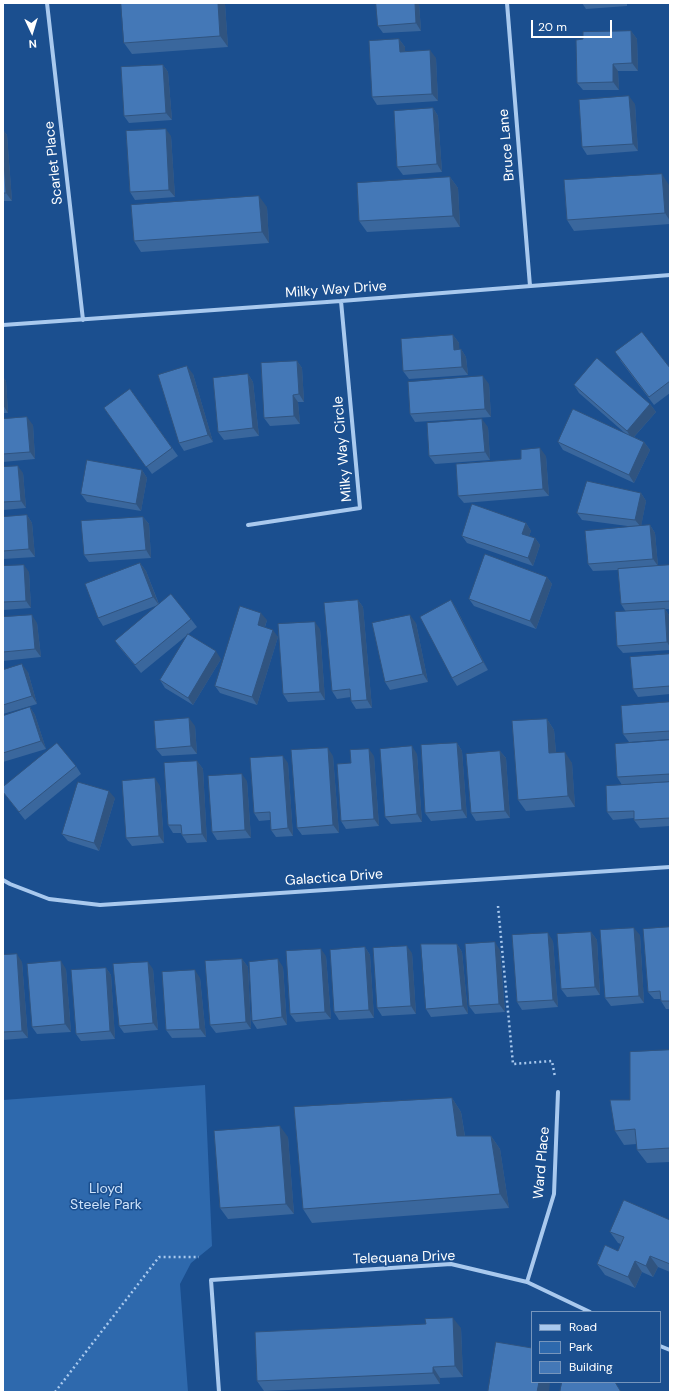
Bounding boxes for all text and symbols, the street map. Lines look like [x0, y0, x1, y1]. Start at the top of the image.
north arrow [12, 12, 52, 52]
scale bar [533, 12, 614, 38]
text: 20 m [538, 19, 567, 35]
text: N [28, 37, 37, 51]
street label: Bruce Lane [495, 108, 519, 182]
street label: Scarlet Place [41, 120, 67, 206]
street label: Milky Way Drive [285, 278, 387, 302]
street label: Milky Way Circle [330, 395, 356, 503]
street label: Galactica Drive [284, 866, 384, 890]
street label: Ward Place [530, 1126, 554, 1200]
park label: Lloyd Steele Park [70, 1181, 142, 1214]
street label: Telequana Drive [352, 1248, 456, 1268]
legend [531, 1311, 661, 1383]
text: Road [569, 1319, 597, 1335]
text: Park [569, 1339, 593, 1355]
text: Building [569, 1359, 613, 1375]

